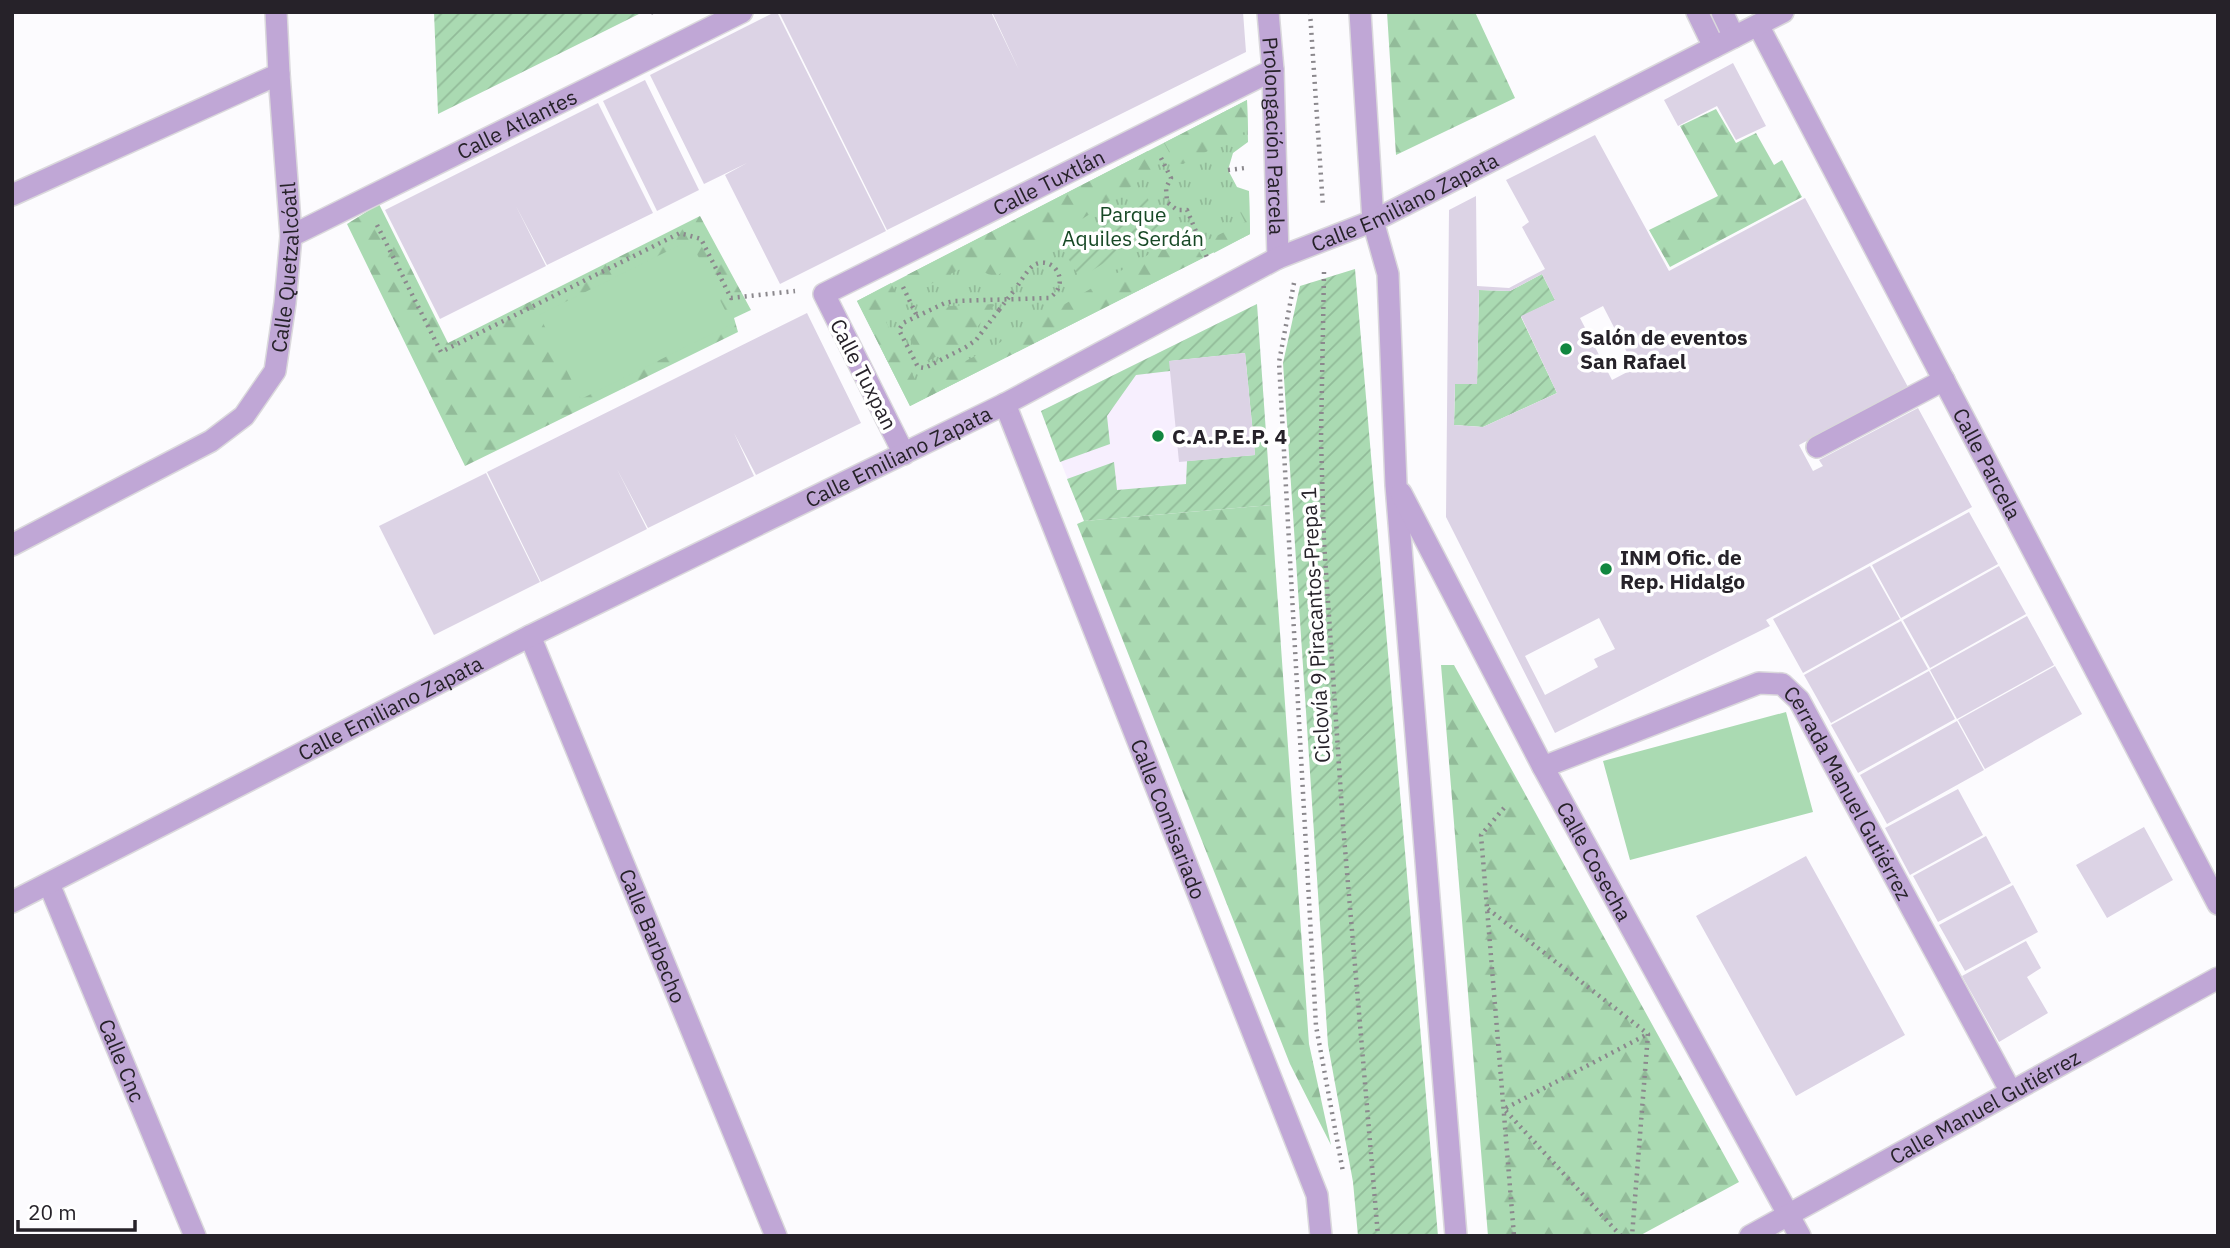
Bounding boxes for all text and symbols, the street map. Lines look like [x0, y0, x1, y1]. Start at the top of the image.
street label: Prolongación Parcela [1256, 36, 1291, 235]
street label: Calle Atlantes [452, 82, 581, 166]
street label: Calle Tuxtlán [988, 142, 1109, 222]
street label: Calle Emiliano Zapata [1307, 146, 1503, 258]
street label: Calle Quetzalcóatl [264, 181, 305, 354]
park label: Parque Aquiles Serdán [1062, 200, 1204, 252]
street label: Calle Tuxpan [824, 314, 904, 434]
place label: Salón de eventos San Rafael [1580, 323, 1748, 375]
marker: Salón de eventos San Rafael [1558, 341, 1574, 357]
street label: Calle Emiliano Zapata [800, 399, 996, 514]
street label: Calle Parcela [1947, 403, 2028, 524]
place label: C.A.P.E.P. 4 [1172, 422, 1287, 450]
marker: C.A.P.E.P. 4 [1150, 428, 1166, 444]
street label: Ciclovía 9 Piracantos-Prepa 1 [1294, 486, 1336, 764]
place label: INM Ofic. de Rep. Hidalgo [1620, 543, 1745, 595]
marker: INM Ofic. de Rep. Hidalgo [1598, 561, 1614, 577]
street label: Calle Emiliano Zapata [293, 649, 487, 767]
street label: Cerrada Manuel Gutiérrez [1778, 679, 1919, 905]
street label: Calle Comisariado [1124, 735, 1213, 903]
street label: Calle Cosecha [1551, 796, 1639, 926]
street label: Calle Barbecho [613, 864, 693, 1007]
street label: Calle Cnc [92, 1015, 152, 1106]
street label: Calle Manuel Gutiérrez [1884, 1043, 2085, 1170]
scale bar [18, 1188, 135, 1232]
text: 20 m [28, 1198, 77, 1226]

